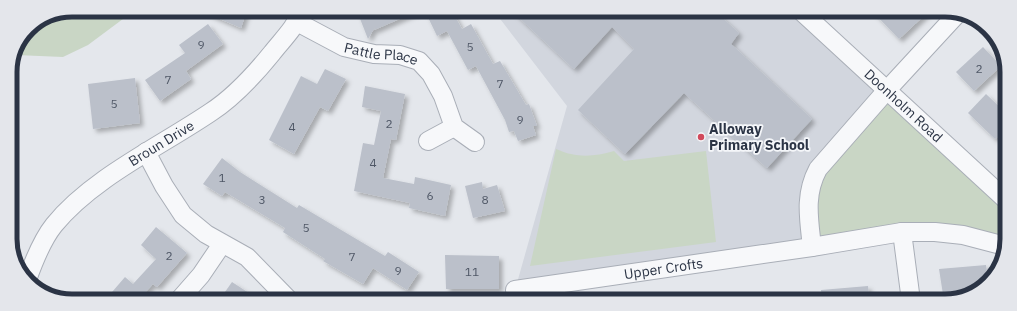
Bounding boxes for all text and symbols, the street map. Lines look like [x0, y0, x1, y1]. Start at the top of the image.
house number: 9 [197, 37, 205, 52]
street label: Pattle Place [342, 38, 421, 69]
house number: 5 [466, 39, 474, 54]
house number: 2 [975, 61, 983, 76]
street label: Doonholm Road [860, 65, 947, 146]
house number: 7 [164, 72, 172, 87]
house number: 7 [496, 76, 504, 91]
house number: 5 [110, 96, 118, 111]
house number: 9 [516, 112, 524, 127]
street label: Broun Drive [125, 116, 198, 170]
house number: 2 [385, 116, 393, 131]
house number: 4 [288, 119, 296, 134]
place label: Alloway Primary School [709, 120, 809, 154]
marker: Alloway Primary School [696, 132, 706, 142]
house number: 4 [369, 155, 377, 170]
house number: 1 [218, 170, 226, 185]
house number: 6 [426, 188, 434, 203]
house number: 3 [258, 192, 266, 207]
house number: 8 [481, 192, 489, 207]
house number: 5 [302, 220, 310, 235]
house number: 2 [165, 248, 173, 263]
house number: 7 [348, 249, 356, 264]
street label: Upper Crofts [623, 254, 704, 283]
house number: 9 [394, 263, 402, 278]
house number: 11 [465, 264, 479, 279]

